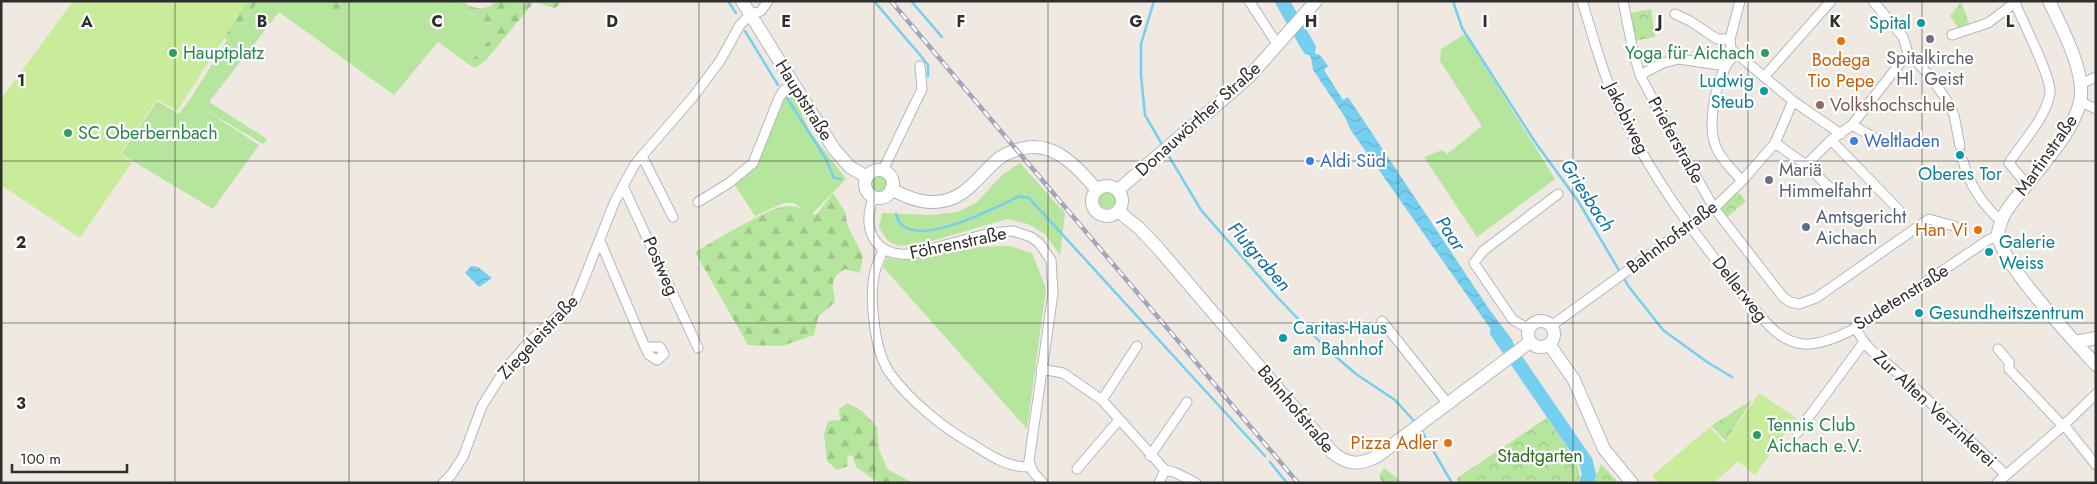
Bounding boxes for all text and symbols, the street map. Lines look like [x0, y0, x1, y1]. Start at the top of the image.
text: A [80, 10, 93, 33]
text: B [257, 10, 267, 33]
text: C [431, 10, 443, 33]
text: D [606, 10, 618, 33]
text: E [781, 10, 791, 33]
text: F [957, 10, 965, 33]
text: G [1129, 10, 1143, 33]
text: H [1305, 10, 1317, 33]
text: I [1482, 10, 1488, 33]
text: J [1654, 10, 1663, 33]
text: K [1829, 10, 1841, 33]
place label: Spital [1869, 10, 1911, 36]
text: L [2006, 10, 2015, 33]
marker: Spital [1915, 17, 1927, 29]
marker: Spitalkirche Hl. Geist [1924, 33, 1936, 45]
marker: Bodega Tio Pepe [1835, 35, 1847, 47]
place label: Hauptplatz [183, 40, 265, 66]
place label: Yoga für Aichach [1625, 40, 1755, 66]
place label: Spitalkirche Hl. Geist [1886, 45, 1974, 92]
marker: Hauptplatz [167, 47, 179, 59]
marker: Yoga für Aichach [1759, 47, 1771, 59]
place label: Bodega Tio Pepe [1808, 47, 1874, 94]
street label: Hauptstraße [769, 54, 839, 146]
street label: Donauwörther Straße [1130, 56, 1266, 182]
place label: Ludwig Steub [1699, 68, 1754, 115]
text: 1 [17, 69, 25, 92]
street label: Jakobiweg [1598, 76, 1656, 158]
marker: Ludwig Steub [1758, 85, 1770, 97]
street label: Prieferstraße [1641, 92, 1711, 188]
place label: Volkshochschule [1830, 92, 1955, 118]
marker: Volkshochschule [1814, 99, 1826, 111]
street label: Martinstraße [2008, 109, 2084, 201]
place label: SC Oberbernbach [78, 120, 218, 146]
marker: SC Oberbernbach [62, 127, 74, 139]
place label: Weltladen [1864, 128, 1940, 154]
marker: Weltladen [1848, 135, 1860, 147]
place label: Aldi Süd [1320, 148, 1386, 174]
marker: Oberes Tor [1954, 149, 1966, 161]
water label: Griesbach [1554, 154, 1621, 237]
marker: Aldi Süd [1304, 155, 1316, 167]
place label: Mariä Himmelfahrt [1779, 157, 1872, 204]
place label: Oberes Tor [1918, 161, 2003, 187]
marker: Mariä Himmelfahrt [1763, 174, 1775, 186]
street label: Bahnhofstraße [1621, 194, 1723, 280]
place label: Amtsgericht Aichach [1816, 204, 1907, 251]
water label: Paar [1429, 210, 1473, 257]
water label: Flutgraben [1222, 216, 1298, 297]
place label: Han Vi [1915, 217, 1968, 243]
street label: Föhrenstraße [907, 220, 1009, 266]
marker: Amtsgericht Aichach [1800, 221, 1812, 233]
marker: Han Vi [1972, 224, 1984, 236]
place label: Galerie Weiss [1999, 229, 2055, 276]
text: 2 [16, 231, 26, 254]
street label: Postweg [636, 232, 686, 300]
marker: Galerie Weiss [1983, 246, 1995, 258]
street label: Dellerweg [1706, 251, 1774, 327]
street label: Sudetenstraße [1848, 257, 1954, 337]
street label: Ziegeleistraße [492, 289, 584, 385]
place label: Gesundheitszentrum [1929, 300, 2084, 326]
marker: Gesundheitszentrum [1913, 307, 1925, 319]
place label: Caritas-Haus am Bahnhof [1293, 315, 1387, 362]
marker: Caritas-Haus am Bahnhof [1277, 332, 1289, 344]
street label: Zur Alten Verzinkerei [1867, 345, 2003, 473]
street label: Bahnhofstraße [1251, 359, 1341, 459]
text: 3 [16, 392, 26, 415]
place label: Tennis Club Aichach e.V. [1767, 412, 1863, 459]
marker: Tennis Club Aichach e.V. [1751, 429, 1763, 441]
place label: Pizza Adler [1351, 430, 1439, 456]
marker: Pizza Adler [1442, 437, 1454, 449]
scale bar [12, 442, 128, 474]
park label: Stadtgarten [1497, 443, 1583, 469]
text: 100 m [20, 448, 61, 470]

